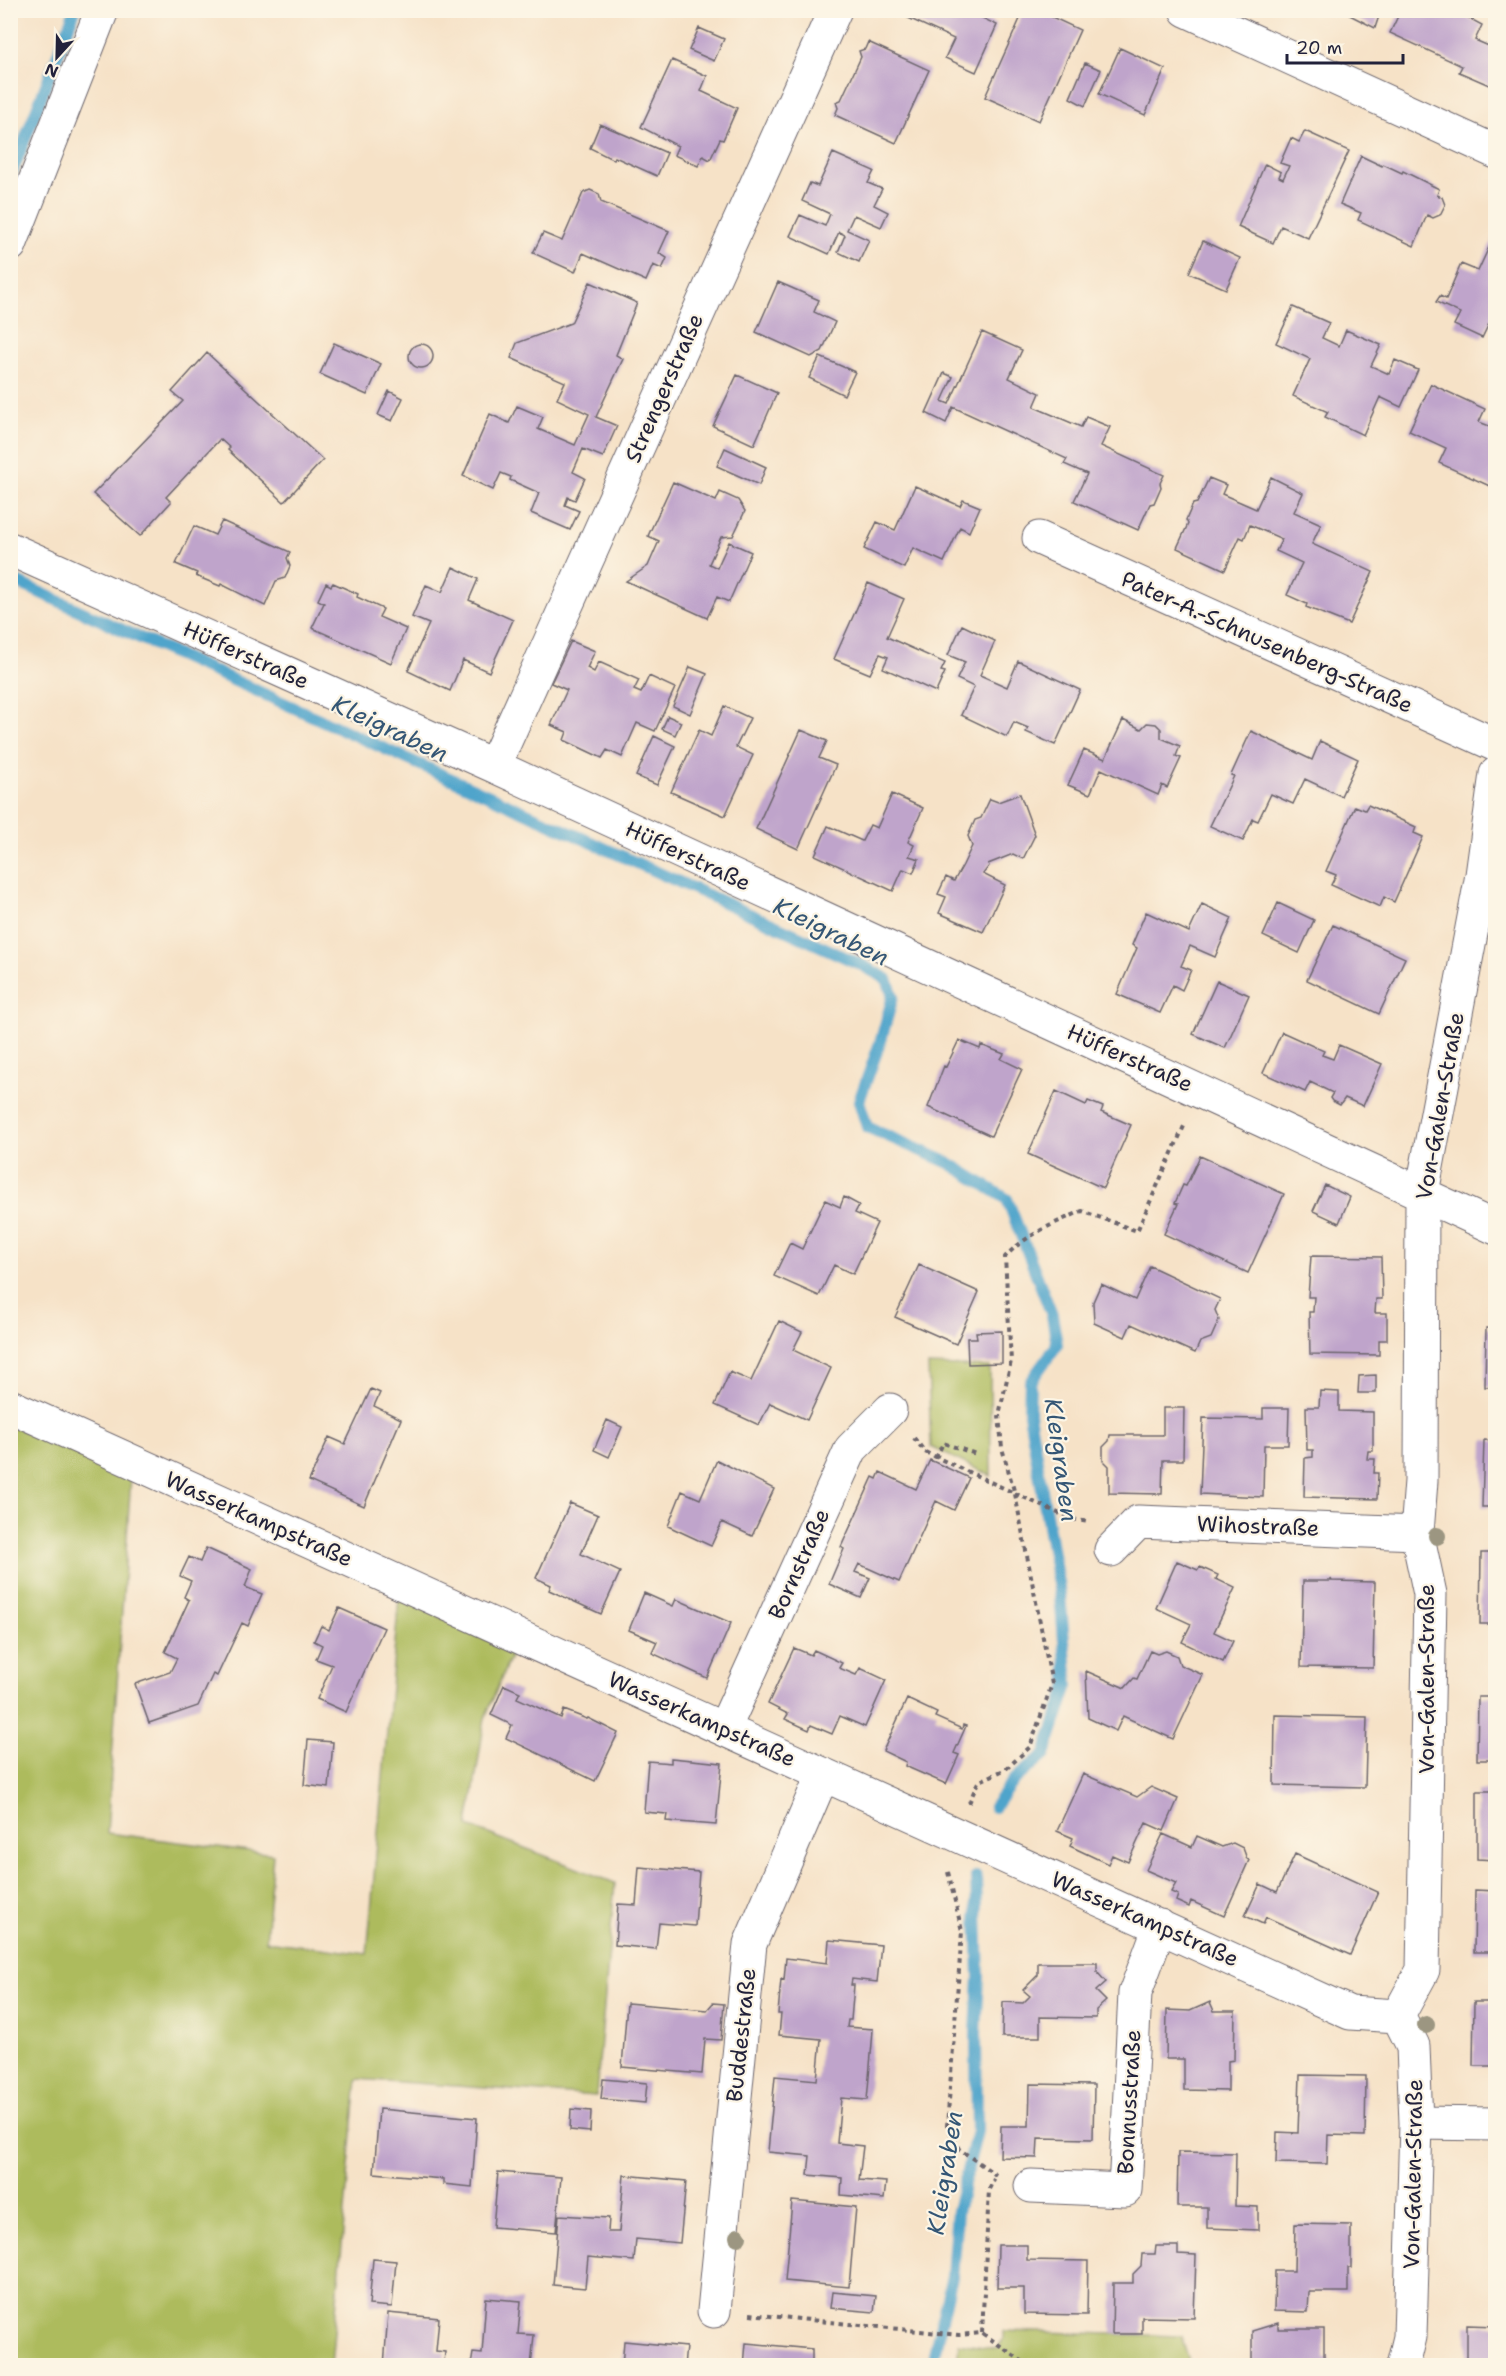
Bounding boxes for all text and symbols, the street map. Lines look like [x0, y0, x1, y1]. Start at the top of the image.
north arrow [27, 27, 87, 87]
scale bar [1287, 27, 1402, 65]
text: 20 m [1296, 36, 1342, 60]
text: N [42, 58, 61, 83]
street label: Strengerstraße [618, 309, 710, 467]
street label: Pater-A.-Schnusenberg-Straße [1117, 564, 1417, 720]
street label: Hüfferstraße [178, 614, 314, 696]
water label: Kleigraben [327, 688, 453, 770]
street label: Hüfferstraße [621, 814, 755, 898]
water label: Kleigraben [768, 890, 894, 974]
street label: Von-Galen-Straße [1409, 1010, 1471, 1202]
street label: Hüfferstraße [1062, 1017, 1198, 1099]
water label: Kleigraben [1036, 1396, 1086, 1524]
street label: Wasserkampstraße [161, 1465, 357, 1573]
street label: Bornstraße [762, 1504, 836, 1624]
street label: Wihostraße [1196, 1509, 1320, 1543]
street label: Von-Galen-Straße [1412, 1584, 1441, 1774]
street label: Wasserkampstraße [604, 1665, 800, 1773]
street label: Wasserkampstraße [1047, 1865, 1243, 1973]
street label: Buddestraße [720, 1967, 762, 2103]
street label: Bonnusstraße [1111, 2029, 1147, 2175]
street label: Von-Galen-Straße [1397, 2079, 1429, 2269]
water label: Kleigraben [919, 2109, 971, 2237]

